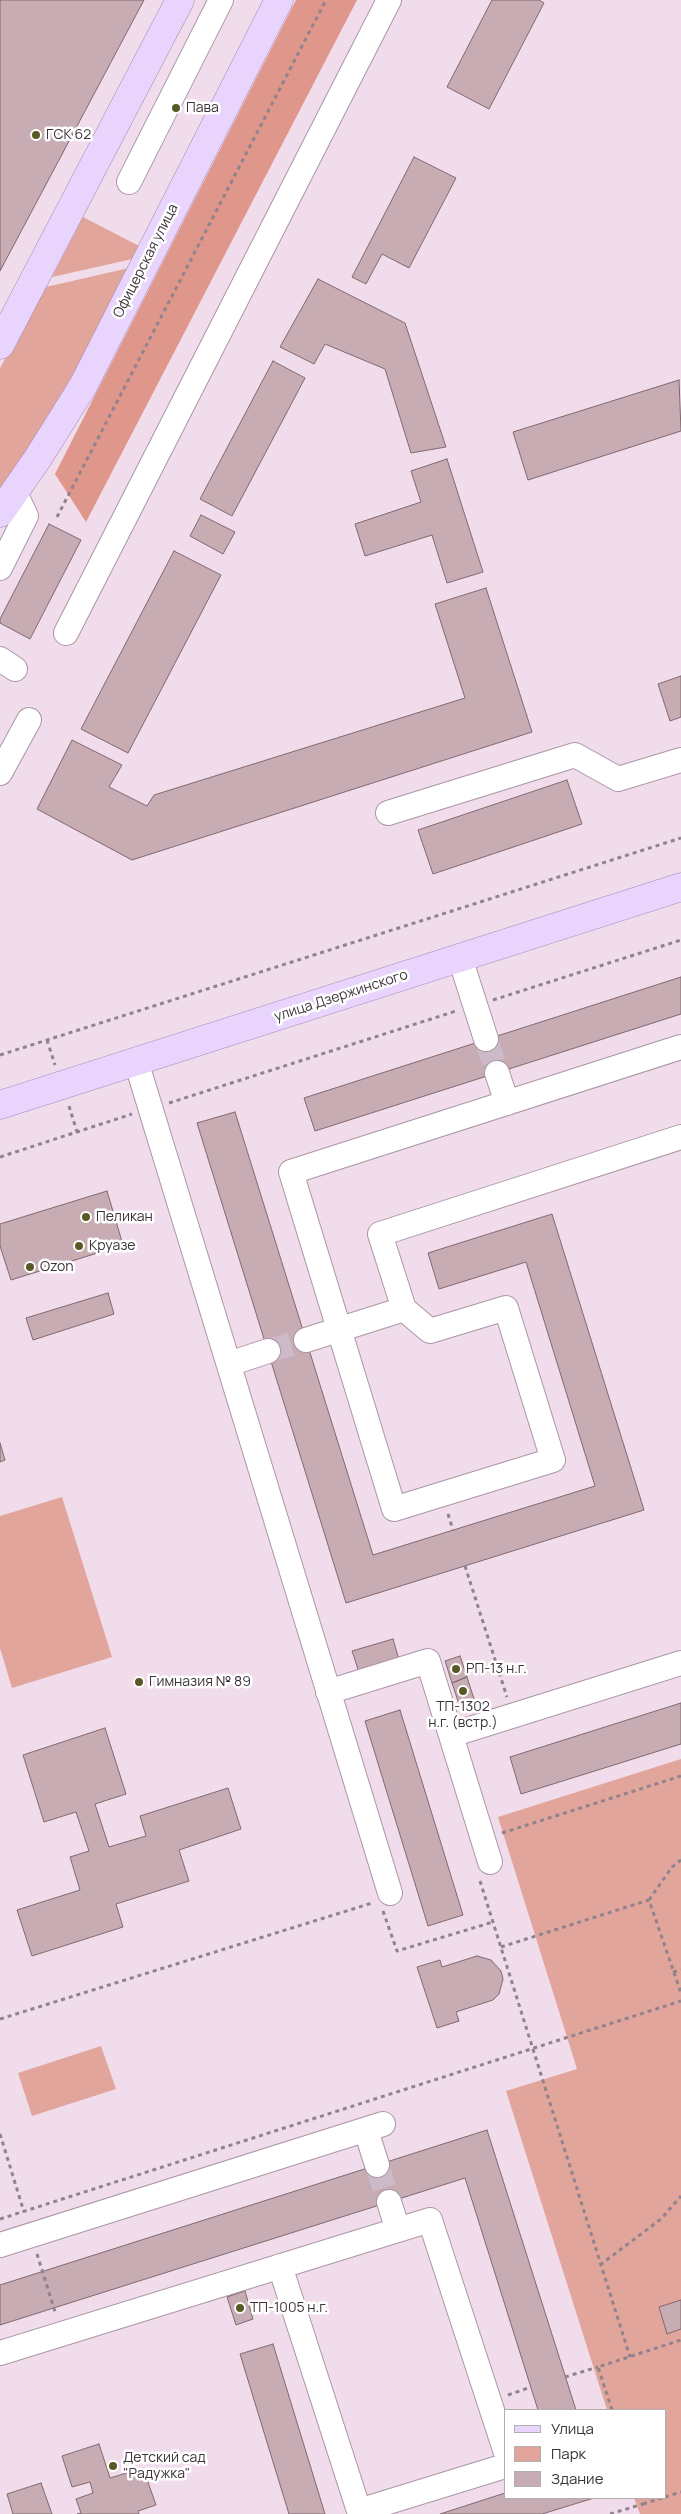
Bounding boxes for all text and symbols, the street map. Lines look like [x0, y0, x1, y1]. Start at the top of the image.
place label: Пава [186, 100, 219, 116]
marker: Пава [170, 102, 182, 114]
place label: ГСК 62 [46, 127, 91, 143]
marker: ГСК 62 [30, 129, 42, 141]
street label: Офицерская улица [110, 201, 182, 321]
street label: улица Дзержинского [272, 966, 410, 1026]
place label: Пеликан [96, 1209, 153, 1225]
marker: Пеликан [80, 1211, 92, 1223]
place label: Круазе [89, 1238, 135, 1254]
marker: Круазе [73, 1240, 85, 1252]
place label: Ozon [40, 1259, 74, 1275]
marker: Ozon [24, 1261, 36, 1273]
place label: РП-13 н.г. [466, 1661, 527, 1677]
marker: РП-13 н.г. [450, 1663, 462, 1675]
place label: Гимназия № 89 [149, 1674, 251, 1690]
marker: Гимназия № 89 [133, 1676, 145, 1688]
marker: ТП-1302 н.г. (встр.) [457, 1685, 469, 1697]
place label: ТП-1302 н.г. (встр.) [428, 1699, 498, 1731]
place label: ТП-1005 н.г. [250, 2300, 328, 2316]
marker: ТП-1005 н.г. [234, 2302, 246, 2314]
legend [503, 2409, 666, 2499]
text: Улица [551, 2418, 594, 2439]
text: Парк [551, 2443, 586, 2464]
place label: Детский сад "Радужка" [123, 2450, 206, 2482]
marker: Детский сад "Радужка" [107, 2460, 119, 2472]
text: Здание [551, 2468, 603, 2489]

